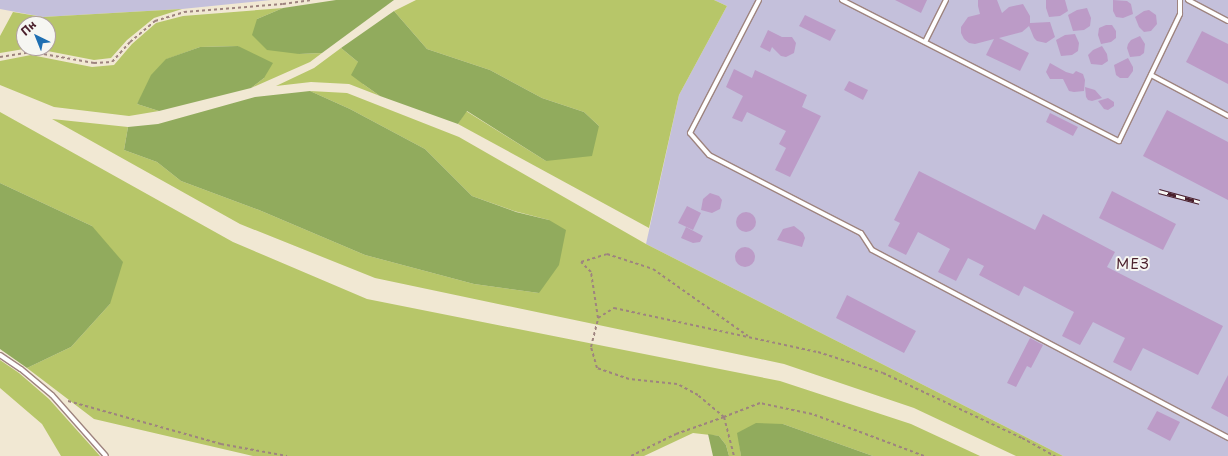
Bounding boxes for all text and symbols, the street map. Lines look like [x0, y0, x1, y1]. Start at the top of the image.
north arrow [16, 16, 56, 56]
text: Пн [17, 16, 40, 39]
district label: МЕЗ [1116, 256, 1150, 272]

